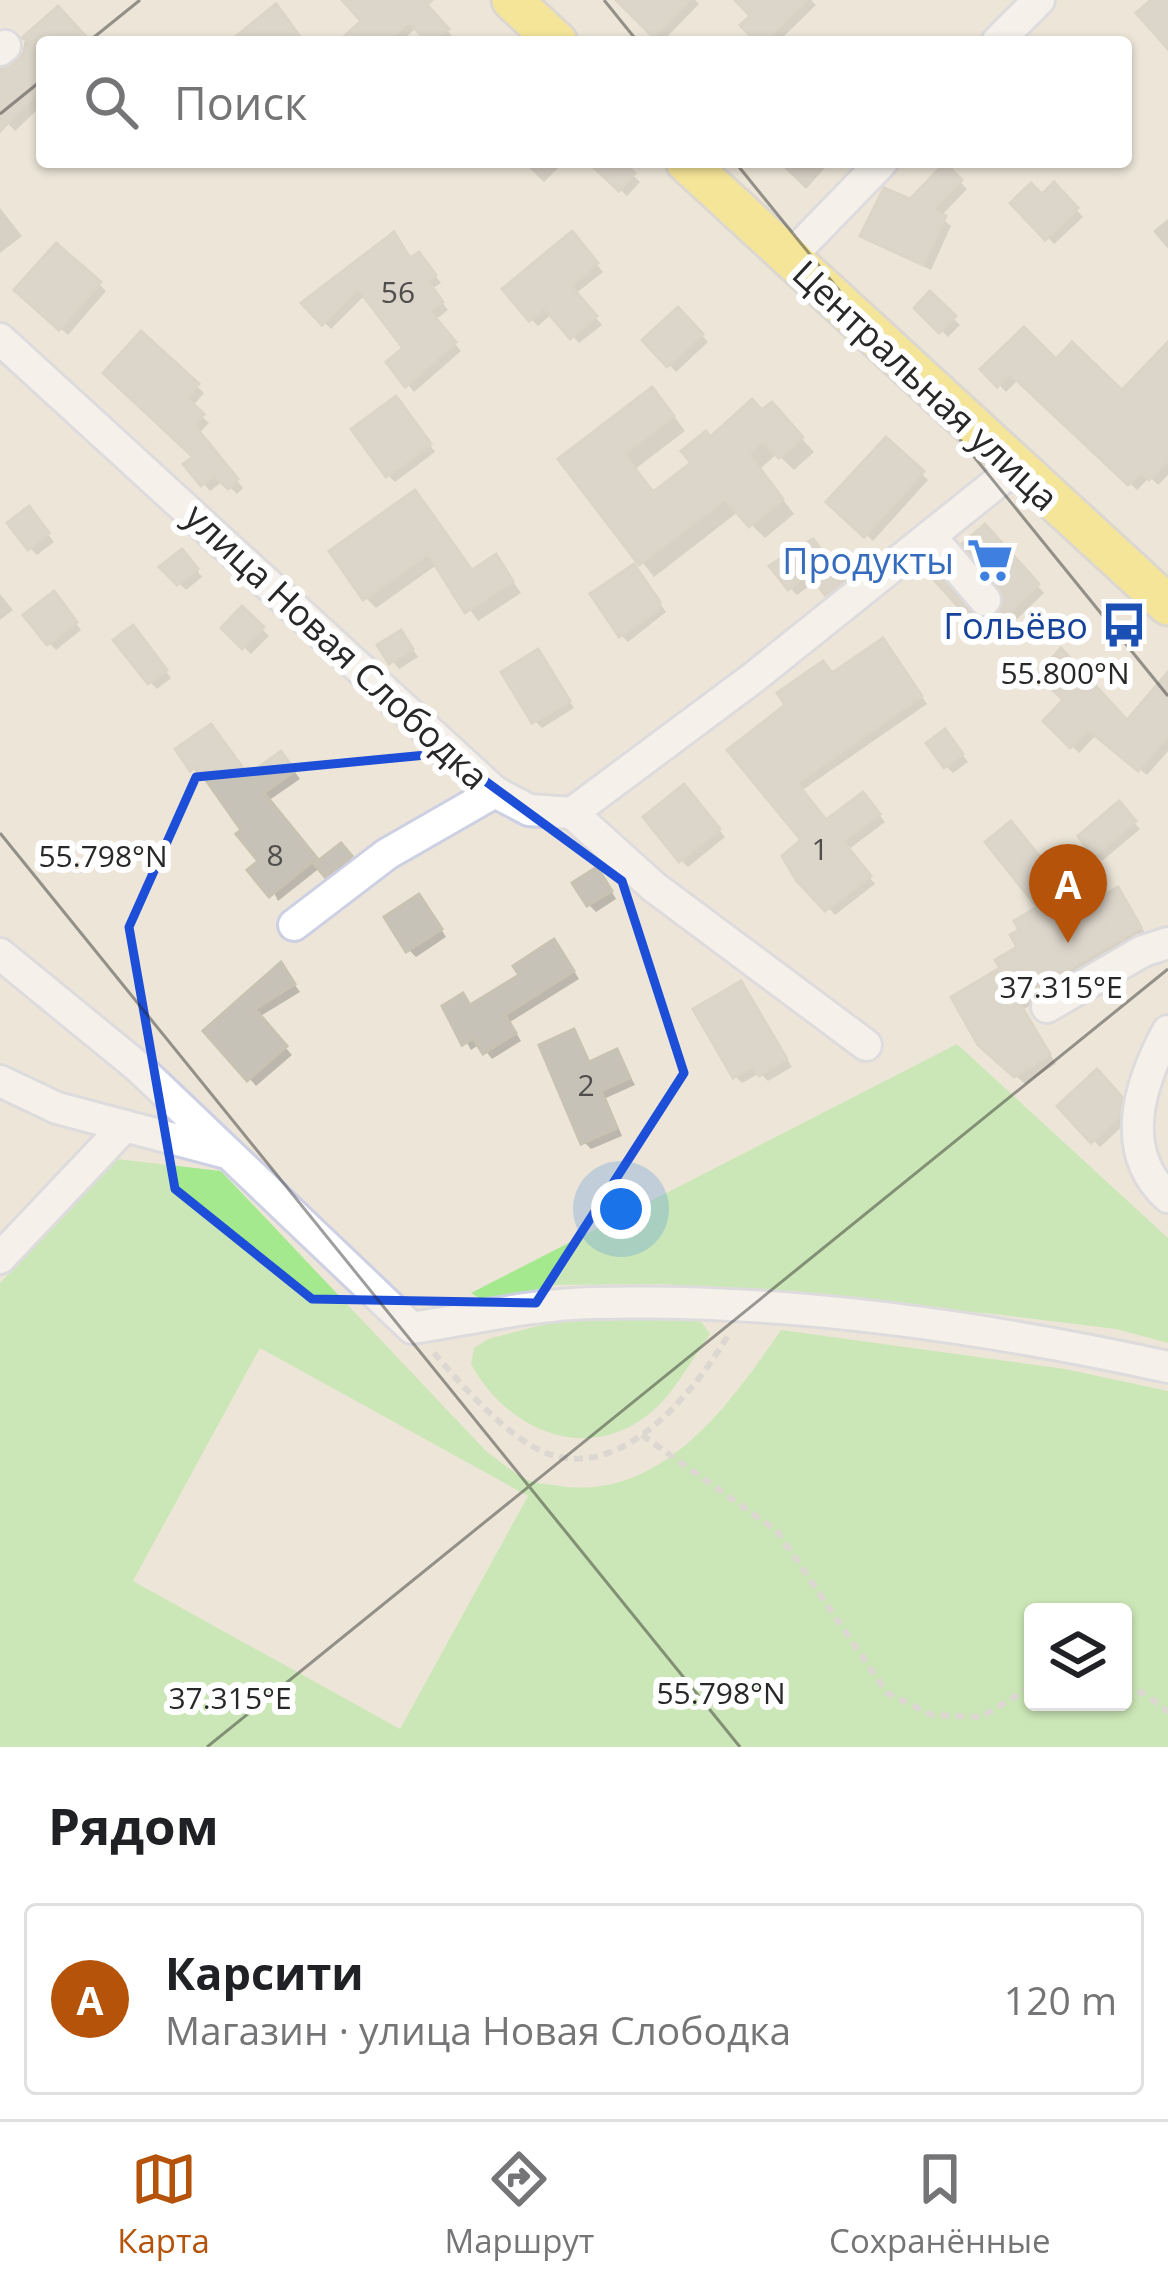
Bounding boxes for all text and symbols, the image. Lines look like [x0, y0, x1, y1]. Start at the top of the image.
search box [36, 36, 1132, 168]
icon: search [78, 69, 144, 135]
text: Поиск [174, 72, 307, 133]
street label: Центральная улица [783, 249, 1069, 521]
house number: 56 [381, 271, 415, 312]
street label: улица Новая Слободка [174, 492, 500, 800]
supermarket icon: Продукты [965, 535, 1015, 585]
place label: Продукты [782, 536, 954, 585]
bus stop icon: Гольёво [1099, 600, 1149, 650]
place label: Гольёво [943, 601, 1088, 650]
text: 55.800°N [1000, 652, 1130, 693]
house number: 1 [811, 828, 829, 869]
house number: 8 [266, 834, 284, 875]
text: 55.798°N [38, 835, 168, 876]
pin: A [1029, 844, 1107, 943]
text: 37.315°E [999, 966, 1123, 1007]
house number: 2 [577, 1064, 595, 1105]
your location [591, 1179, 651, 1239]
map controls [1024, 1603, 1132, 1711]
button: layers [1024, 1603, 1132, 1711]
text: 55.798°N [656, 1672, 786, 1713]
text: 37.315°E [168, 1677, 292, 1718]
text: Рядом [48, 1790, 219, 1860]
text: Карсити [165, 1942, 364, 2003]
text: A [77, 1973, 103, 2026]
text: 120 m [1004, 1973, 1117, 2026]
text: Магазин · улица Новая Слободка [165, 2003, 791, 2056]
tab: Карта [117, 2146, 210, 2263]
tab: Маршрут [445, 2146, 594, 2263]
tab: Сохранённые [829, 2146, 1051, 2263]

